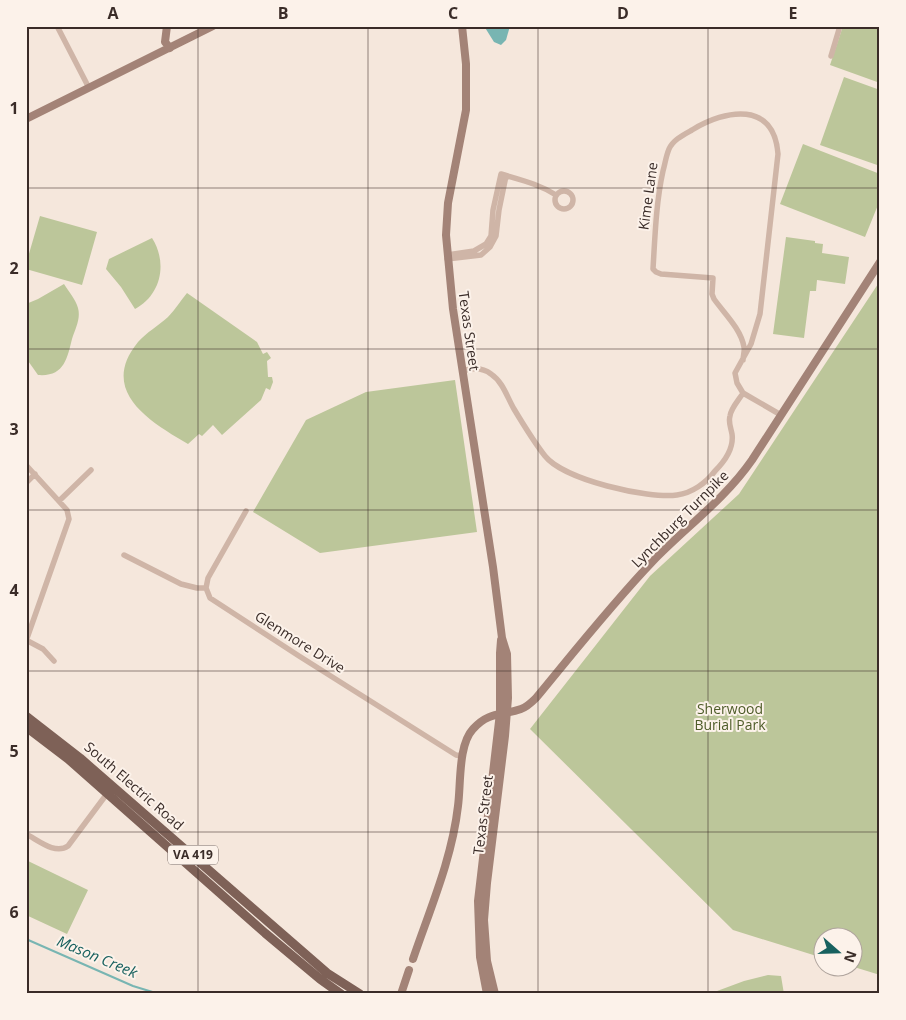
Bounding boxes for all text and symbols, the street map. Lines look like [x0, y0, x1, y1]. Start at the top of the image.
text: A [107, 2, 119, 24]
text: B [278, 2, 288, 24]
text: C [448, 2, 458, 24]
text: D [617, 2, 629, 24]
text: E [789, 2, 798, 24]
text: 1 [9, 97, 19, 119]
street label: Kime Lane [633, 161, 662, 231]
text: 2 [9, 257, 19, 279]
street label: Texas Street [455, 290, 484, 372]
text: 3 [9, 418, 19, 440]
street label: Lynchburg Turnpike [627, 466, 733, 571]
text: 4 [9, 579, 19, 601]
street label: Glenmore Drive [252, 606, 349, 677]
park label: Sherwood Burial Park [694, 699, 766, 734]
street label: South Electric Road [81, 737, 188, 834]
text: 5 [9, 740, 19, 762]
street label: Texas Street [468, 774, 497, 856]
road number: VA 419 [168, 846, 218, 864]
text: 6 [9, 901, 19, 923]
north arrow [814, 928, 864, 978]
water label: Mason Creek [54, 930, 141, 982]
text: N [840, 948, 862, 965]

